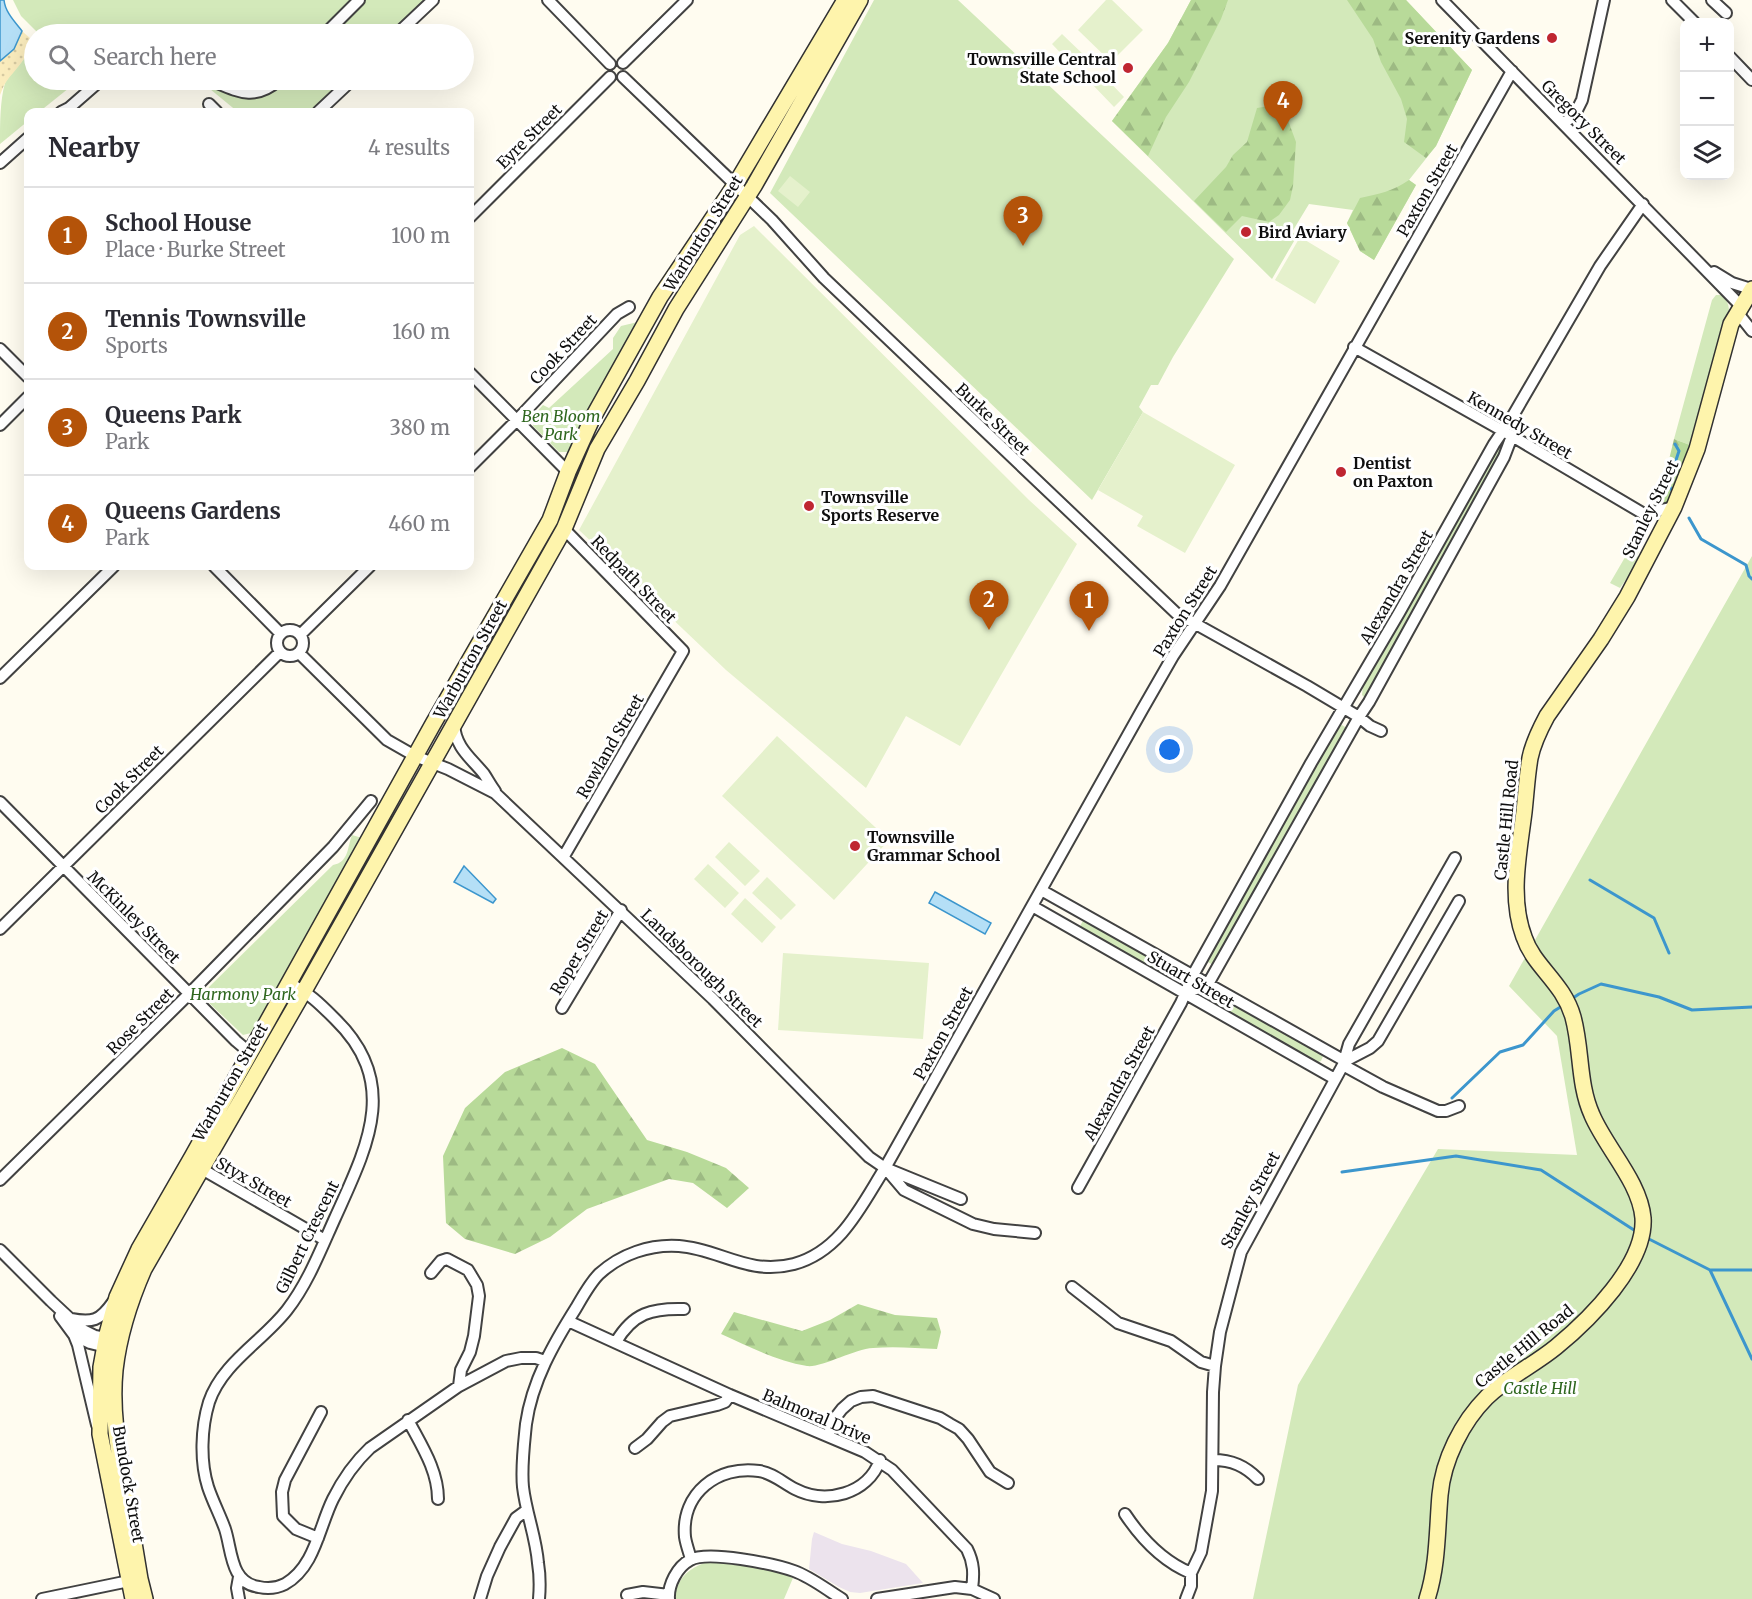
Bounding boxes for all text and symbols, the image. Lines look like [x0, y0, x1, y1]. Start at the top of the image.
map controls [1680, 18, 1734, 180]
button: + [1680, 18, 1734, 72]
search box [24, 24, 474, 90]
place label: Serenity Gardens [1404, 28, 1540, 48]
marker: Serenity Gardens [1545, 31, 1559, 45]
icon: search [45, 41, 78, 74]
text: Search here [93, 43, 216, 71]
place label: Townsville Central State School [967, 49, 1116, 87]
marker: Townsville Central State School [1121, 61, 1135, 75]
button: − [1680, 72, 1734, 126]
street label: Gregory Street [1537, 75, 1631, 169]
pin: 4 [1264, 82, 1302, 131]
street label: Eyre Street [492, 99, 566, 173]
button: layers [1680, 126, 1734, 180]
text: Nearby [48, 131, 140, 164]
text: 4 results [368, 135, 450, 160]
street label: Paxton Street [1392, 139, 1462, 240]
street label: Warburton Street [659, 171, 747, 296]
pin: 3 [1004, 196, 1042, 246]
text: School House [105, 209, 252, 237]
place label: Bird Aviary [1258, 222, 1347, 242]
text: 1 [63, 223, 72, 248]
text: 100 m [391, 223, 450, 248]
marker: Bird Aviary [1239, 225, 1253, 239]
text: Place · Burke Street [105, 237, 286, 262]
text: Tennis Townsville [105, 305, 306, 333]
street label: Cook Street [525, 309, 601, 388]
text: 2 [62, 319, 73, 344]
text: 160 m [392, 319, 450, 344]
text: Sports [105, 333, 168, 358]
street label: Burke Street [952, 379, 1035, 460]
street label: Kennedy Street [1464, 387, 1577, 463]
text: Queens Park [105, 401, 241, 429]
park label: Ben Bloom Park [522, 406, 600, 444]
text: 3 [62, 415, 73, 440]
text: 380 m [389, 415, 450, 440]
text: Park [105, 429, 149, 454]
place label: Dentist on Paxton [1353, 453, 1433, 491]
street label: Stanley Street [1618, 456, 1683, 562]
marker: Dentist on Paxton [1334, 465, 1348, 479]
place label: Townsville Sports Reserve [821, 487, 939, 525]
text: Queens Gardens [105, 497, 281, 525]
marker: Townsville Sports Reserve [802, 499, 816, 513]
text: 4 [61, 511, 74, 536]
text: 460 m [388, 511, 450, 536]
text: Park [105, 525, 149, 550]
street label: Alexandra Street [1355, 526, 1437, 648]
street label: Redpath Street [587, 531, 681, 627]
street label: Paxton Street [1149, 561, 1221, 660]
pin: 2 [970, 580, 1008, 630]
pin: 1 [1070, 582, 1108, 631]
street label: Warburton Street [429, 595, 511, 723]
street label: Rowland Street [572, 690, 648, 802]
your location [1155, 735, 1184, 764]
street label: Cook Street [91, 740, 168, 817]
street label: Castle Hill Road [1490, 759, 1522, 881]
place label: Townsville Grammar School [867, 827, 1000, 865]
marker: Townsville Grammar School [848, 839, 862, 853]
street label: McKinley Street [83, 866, 185, 968]
street label: Roper Street [546, 905, 613, 998]
street label: Landsborough Street [637, 905, 768, 1032]
street label: Stuart Street [1144, 946, 1239, 1012]
street label: Paxton Street [909, 982, 977, 1083]
street label: Rose Street [102, 983, 178, 1059]
park label: Harmony Park [189, 984, 296, 1004]
street label: Warburton Street [188, 1019, 272, 1145]
street label: Alexandra Street [1079, 1021, 1159, 1145]
street label: Stanley Street [1216, 1147, 1284, 1252]
street label: Styx Street [213, 1152, 296, 1212]
street label: Gilbert Crescent [271, 1177, 343, 1297]
street label: Castle Hill Road [1471, 1301, 1577, 1391]
park label: Castle Hill [1503, 1378, 1577, 1398]
street label: Balmoral Drive [760, 1384, 874, 1448]
street label: Bundock Street [109, 1424, 149, 1545]

